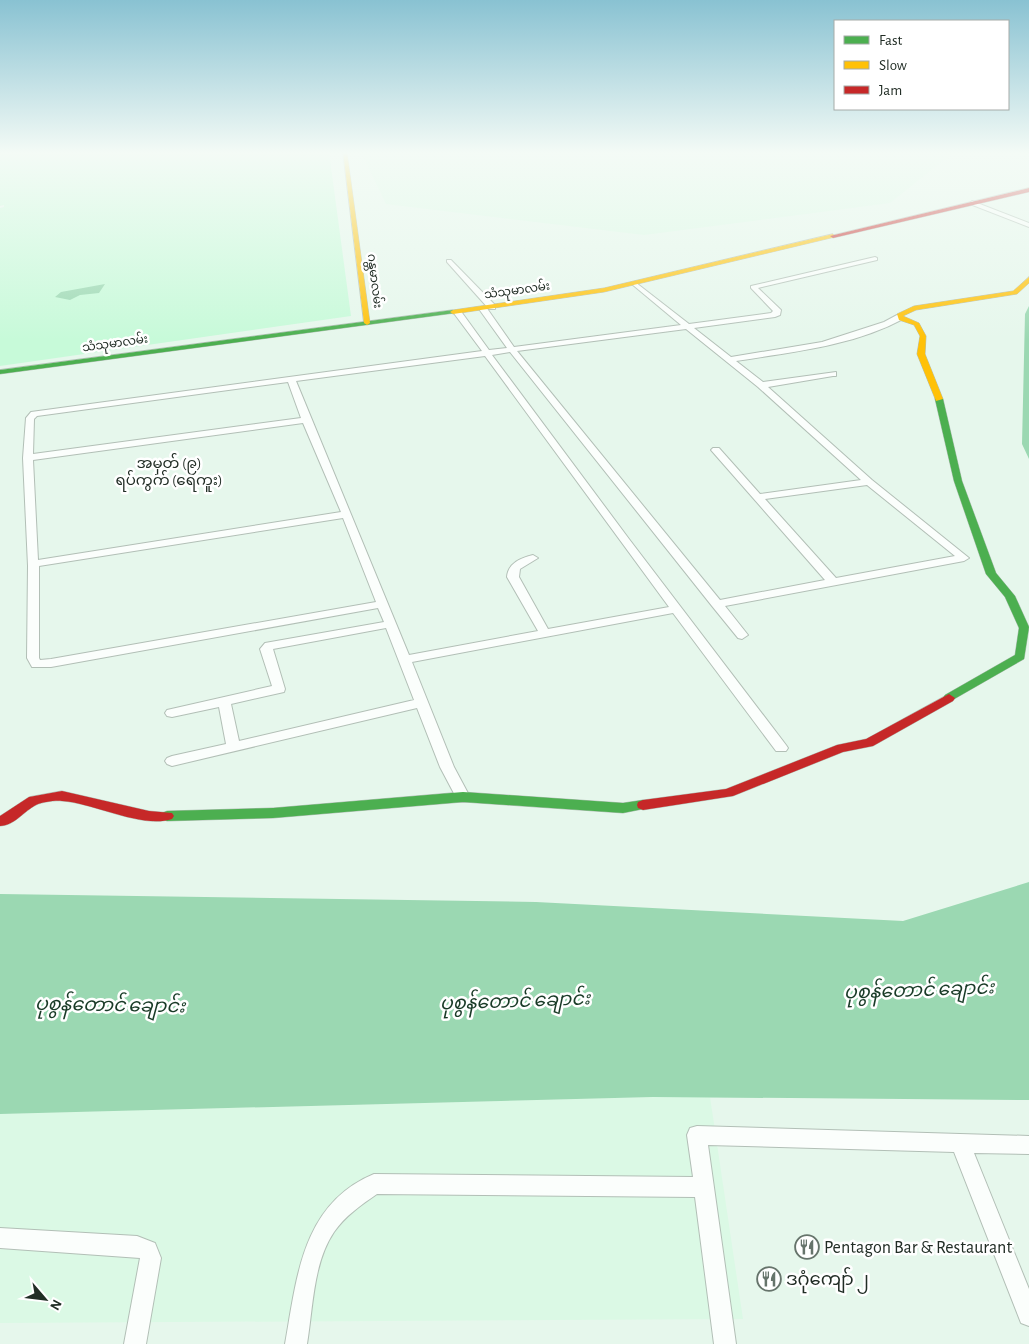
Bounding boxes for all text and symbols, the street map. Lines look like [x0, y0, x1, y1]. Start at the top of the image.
legend [834, 20, 1009, 110]
text: Fast [879, 33, 903, 48]
text: Slow [879, 58, 907, 73]
text: Jam [879, 83, 902, 98]
street label: ဂန္တမာလမ်း [362, 253, 387, 309]
street label: သံသုမာလမ်း [483, 276, 551, 305]
street label: သံသုမာလမ်း [81, 329, 149, 358]
district label: အမှတ် (၉) ရပ်ကွက် (ရေကူး) [115, 453, 223, 492]
water label: ပုစွန်တောင် ချောင်း [843, 973, 996, 1008]
water label: ပုစွန်တောင် ချောင်း [439, 984, 592, 1019]
water label: ပုစွန်တောင် ချောင်း [35, 990, 187, 1021]
restaurant icon: Pentagon Bar & Restaurant [794, 1234, 820, 1260]
place label: Pentagon Bar & Restaurant [824, 1239, 1012, 1257]
restaurant icon: ဒဂုံကျော် ၂ [756, 1266, 782, 1292]
place label: ဒဂုံကျော် ၂ [786, 1266, 869, 1294]
north arrow [20, 1274, 70, 1324]
text: N [47, 1297, 64, 1312]

